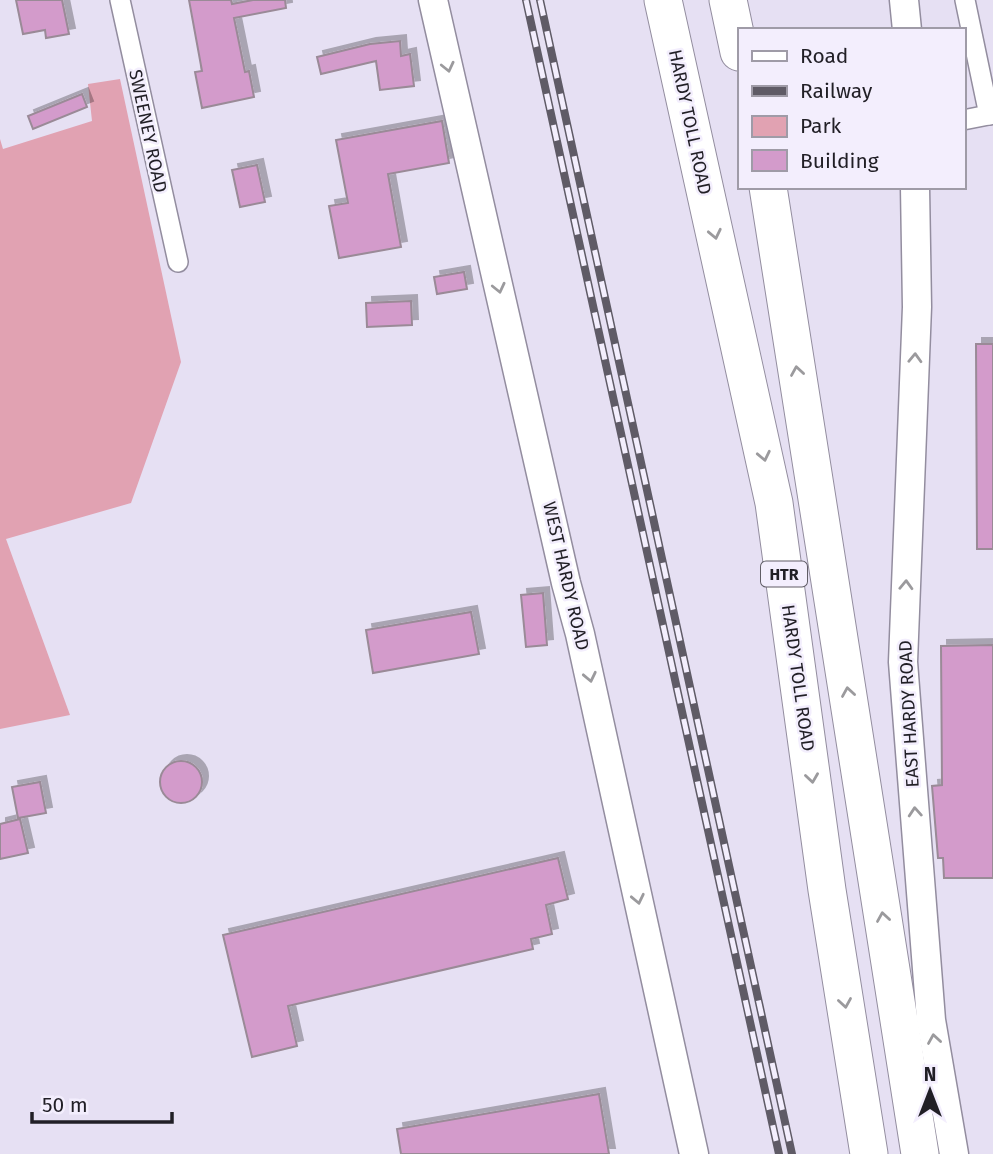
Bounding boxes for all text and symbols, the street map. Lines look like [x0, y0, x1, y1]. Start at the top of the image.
legend [738, 28, 965, 189]
text: Road [800, 43, 848, 69]
street label: HARDY TOLL ROAD [664, 47, 716, 197]
one-way arrow [440, 60, 454, 72]
street label: SWEENEY ROAD [124, 67, 172, 195]
text: Railway [800, 78, 873, 104]
text: Park [800, 113, 842, 139]
text: Building [800, 148, 879, 174]
one-way arrow [707, 228, 721, 240]
one-way arrow [491, 282, 505, 294]
one-way arrow [907, 352, 922, 363]
one-way arrow [790, 365, 805, 377]
one-way arrow [756, 450, 770, 462]
street label: WEST HARDY ROAD [538, 500, 594, 652]
road number: HTR [761, 562, 807, 586]
one-way arrow [899, 579, 914, 590]
street label: HARDY TOLL ROAD [777, 603, 819, 753]
street label: EAST HARDY ROAD [894, 640, 924, 788]
one-way arrow [581, 671, 596, 683]
one-way arrow [841, 686, 856, 698]
one-way arrow [804, 772, 819, 784]
one-way arrow [908, 806, 923, 817]
one-way arrow [630, 893, 645, 905]
one-way arrow [876, 911, 891, 923]
one-way arrow [837, 997, 852, 1009]
one-way arrow [927, 1033, 942, 1044]
north arrow [895, 1056, 965, 1126]
text: N [924, 1063, 936, 1086]
scale bar [32, 1080, 172, 1124]
text: 50 m [42, 1092, 88, 1118]

